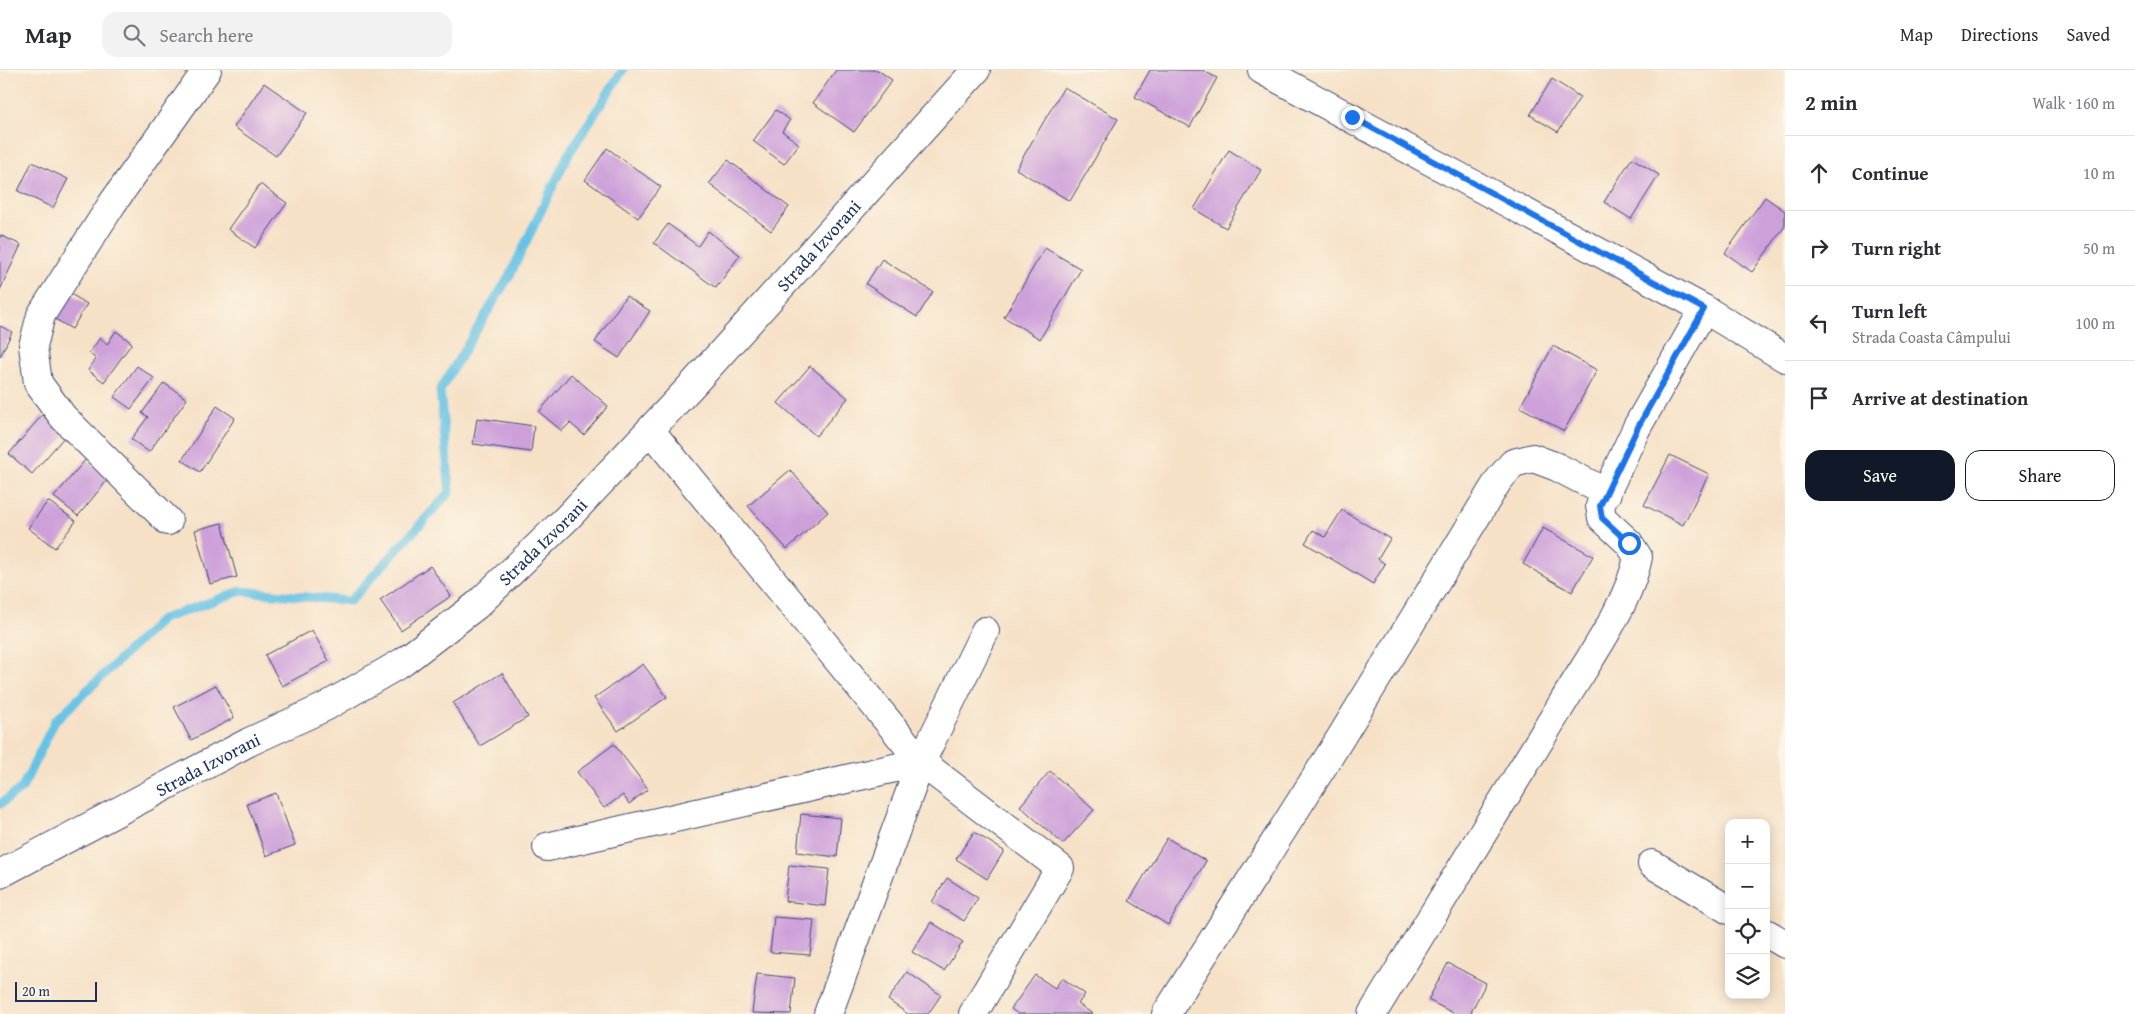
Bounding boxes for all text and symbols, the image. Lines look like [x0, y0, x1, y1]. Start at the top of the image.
search box [102, 12, 452, 57]
text: Map [25, 17, 72, 52]
icon: search [120, 21, 148, 49]
text: Search here [160, 21, 253, 49]
text: Map [1900, 21, 1933, 48]
text: Directions [1961, 21, 2038, 48]
text: Saved [2066, 21, 2110, 48]
text: 2 min [1805, 87, 1857, 118]
text: Walk · 160 m [2032, 91, 2115, 115]
route end [1341, 106, 1364, 129]
icon: ahead [1805, 159, 1833, 187]
text: Continue [1852, 159, 1929, 187]
text: 10 m [2083, 161, 2115, 185]
street label: Strada Izvorani [770, 193, 867, 297]
icon: right [1805, 234, 1833, 262]
text: Turn right [1852, 234, 1941, 262]
text: 50 m [2083, 236, 2115, 260]
text: Turn left [1852, 297, 1927, 325]
icon: left [1805, 309, 1833, 337]
text: 100 m [2075, 311, 2115, 335]
text: Strada Coasta Câmpului [1852, 325, 2011, 349]
icon: arrive [1805, 384, 1833, 412]
text: Arrive at destination [1852, 384, 2028, 412]
button: Save [1805, 450, 1955, 501]
button: Share [1965, 450, 2115, 501]
street label: Strada Izvorani [492, 492, 593, 591]
route start [1618, 532, 1641, 555]
street label: Strada Izvorani [150, 725, 264, 803]
map controls [1725, 819, 1770, 999]
button: + [1725, 819, 1770, 864]
button: − [1725, 864, 1770, 909]
button: locate [1725, 909, 1770, 954]
button: layers [1725, 954, 1770, 999]
scale bar [15, 979, 98, 1002]
text: 20 m [22, 981, 50, 1001]

